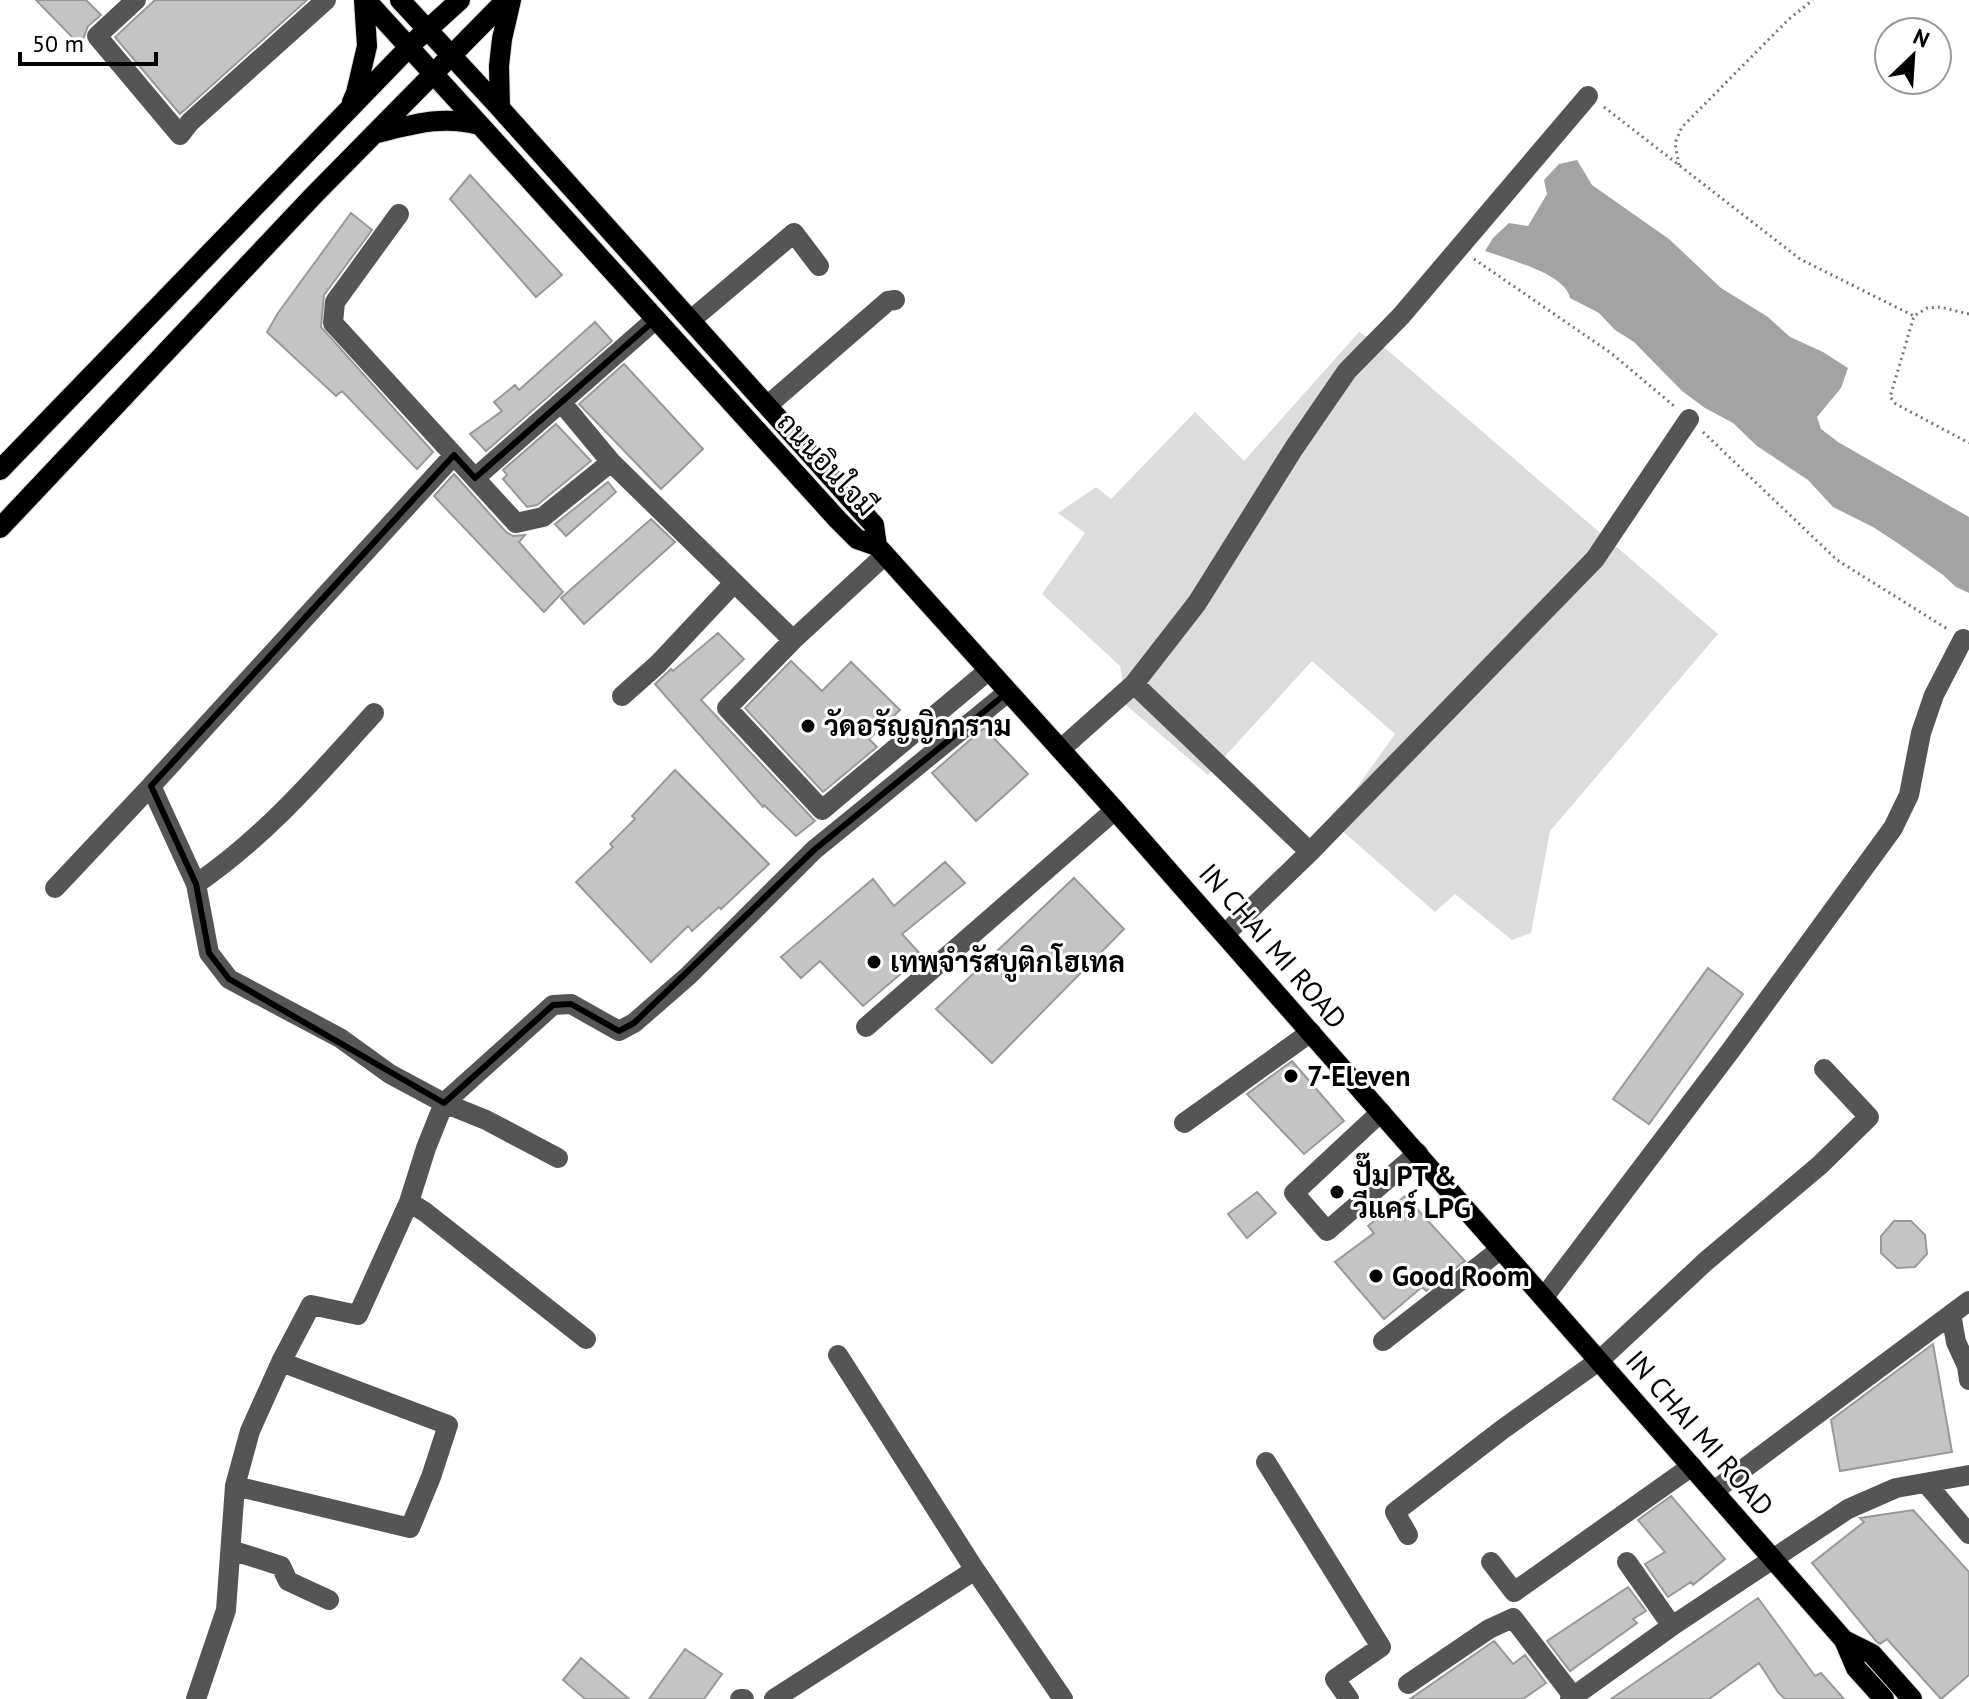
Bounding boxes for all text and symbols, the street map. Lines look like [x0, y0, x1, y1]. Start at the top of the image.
scale bar [20, 16, 156, 66]
north arrow [1873, 16, 1953, 96]
text: N [1909, 22, 1934, 54]
text: 50 m [32, 28, 84, 59]
street label: ถนนอินใจมี [770, 404, 885, 524]
place label: วัดอรัญญิการาม [824, 707, 1011, 744]
marker: วัดอรัญญิการาม [799, 717, 817, 735]
street label: IN CHAI MI ROAD [1191, 855, 1355, 1036]
place label: เทพจำรัสบูติกโฮเทล [890, 943, 1125, 982]
marker: เทพจำรัสบูติกโฮเทล [865, 953, 883, 971]
place label: 7-Eleven [1307, 1057, 1411, 1094]
marker: 7-Eleven [1282, 1067, 1300, 1085]
place label: ปั๊ม PT & วีแคร์ LPG [1352, 1152, 1471, 1226]
marker: ปั๊ม PT & วีแคร์ LPG [1328, 1183, 1346, 1201]
place label: Good Room [1392, 1257, 1529, 1294]
marker: Good Room [1367, 1267, 1385, 1285]
street label: IN CHAI MI ROAD [1618, 1342, 1782, 1523]

